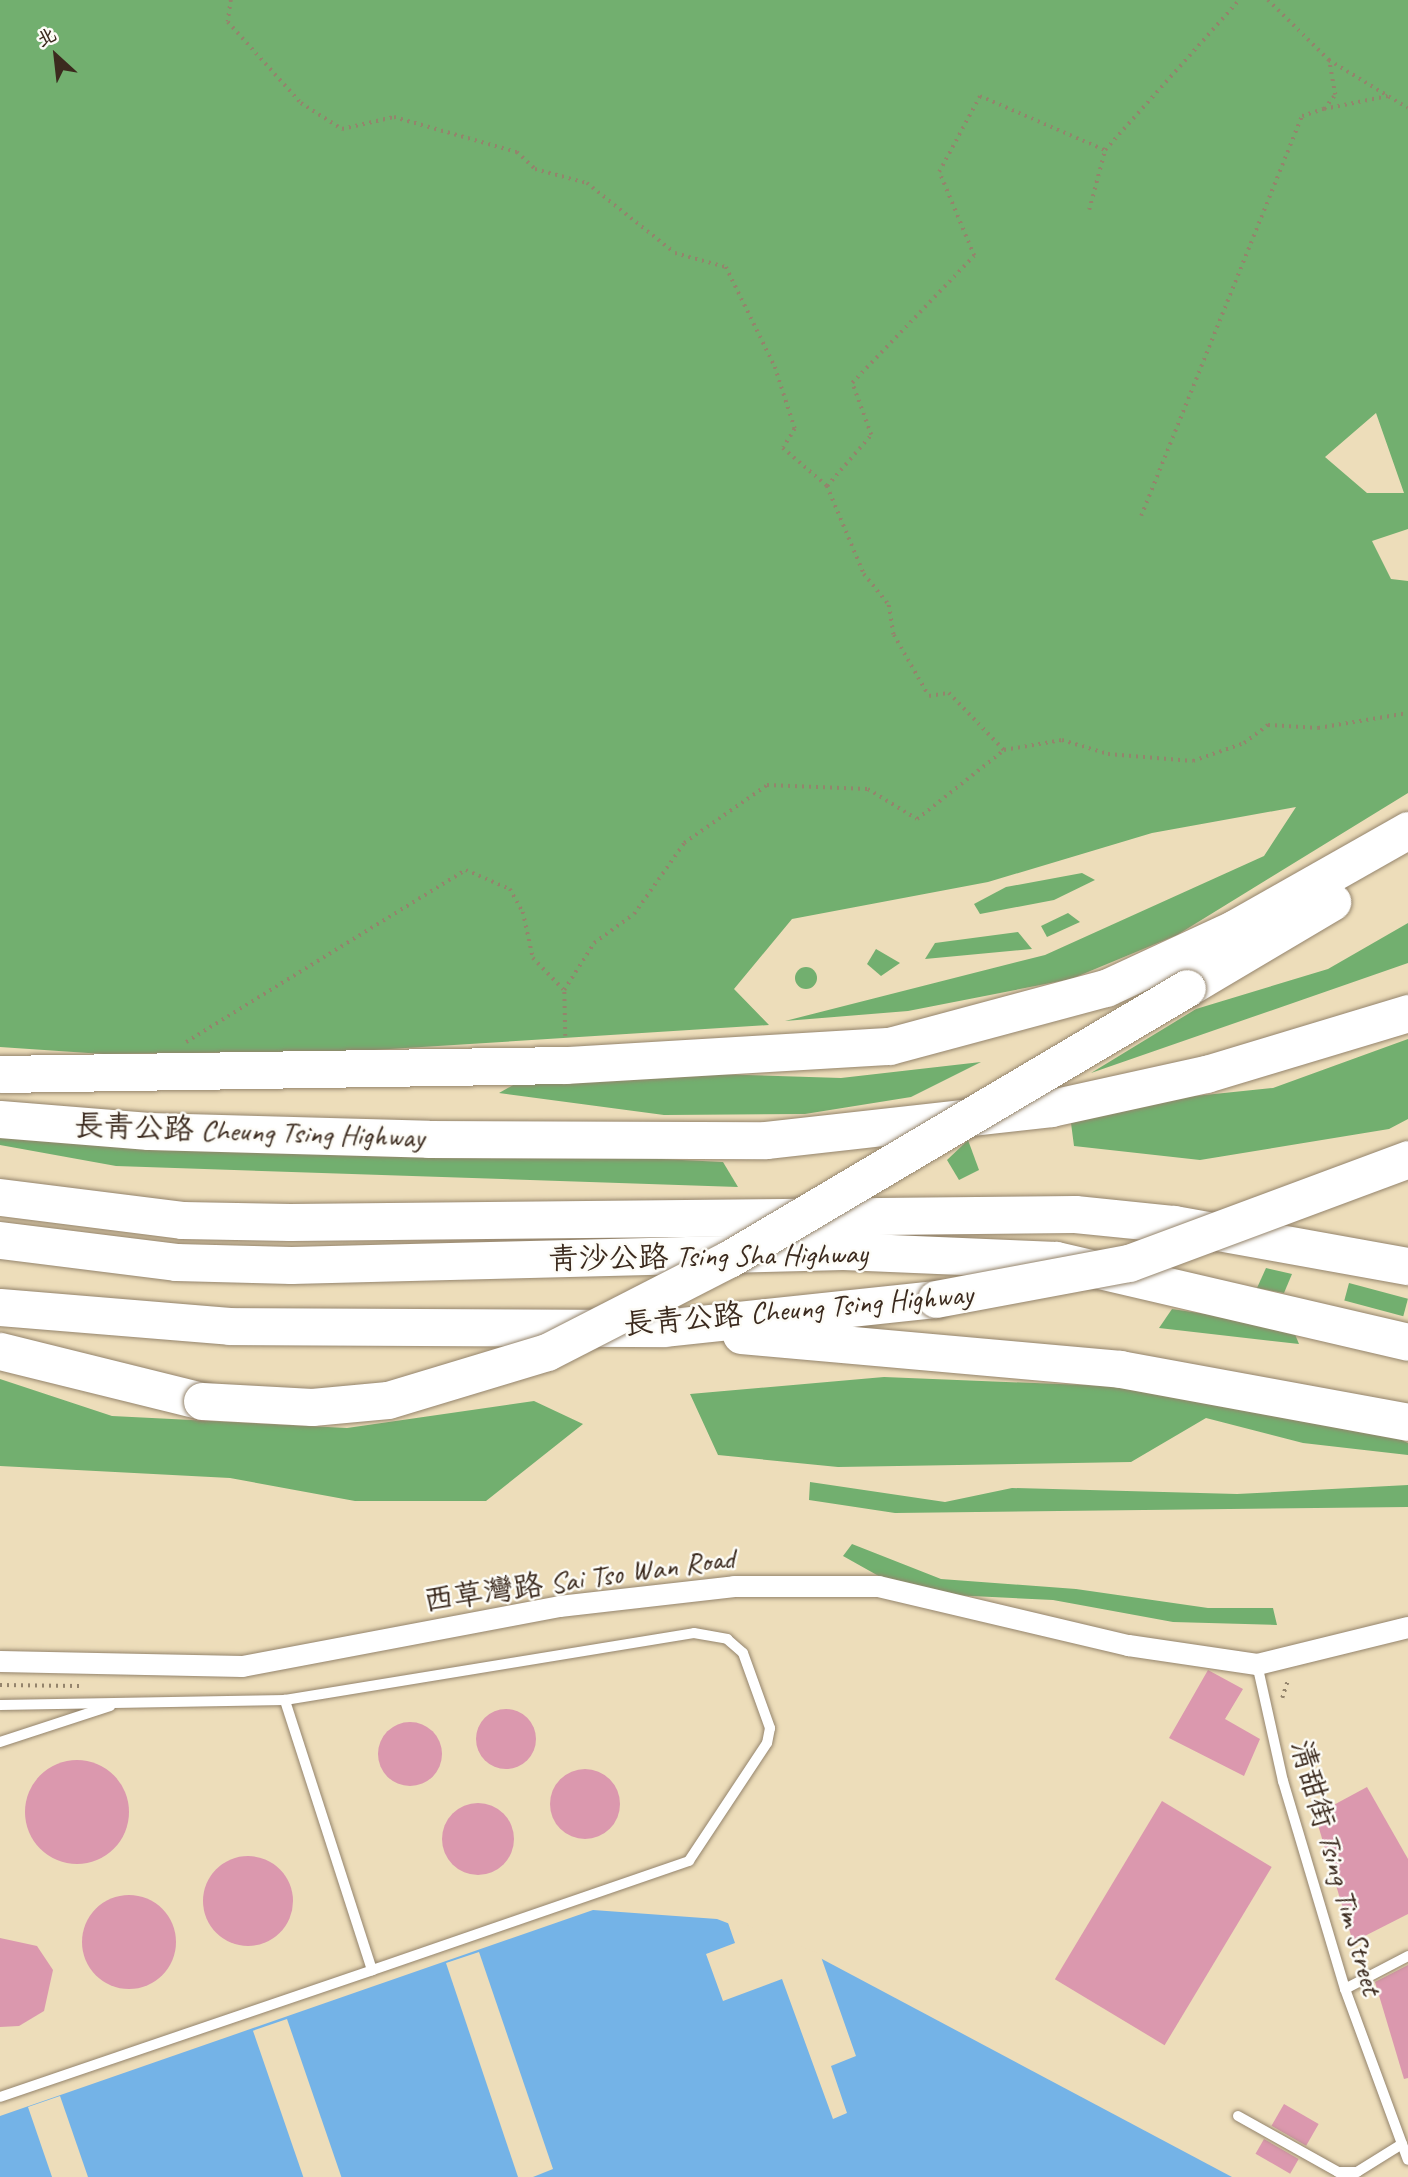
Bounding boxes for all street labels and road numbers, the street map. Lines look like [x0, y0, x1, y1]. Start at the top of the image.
street label: 長青公路 Cheung Tsing Highway [73, 1107, 425, 1155]
street label: 青沙公路 Tsing Sha Highway [548, 1235, 868, 1277]
street label: 長青公路 Cheung Tsing Highway [622, 1276, 974, 1342]
street label: 西草灣路 Sai Tso Wan Road [422, 1539, 736, 1619]
street label: 清甜街 Tsing Tim Street [1283, 1735, 1391, 1999]

